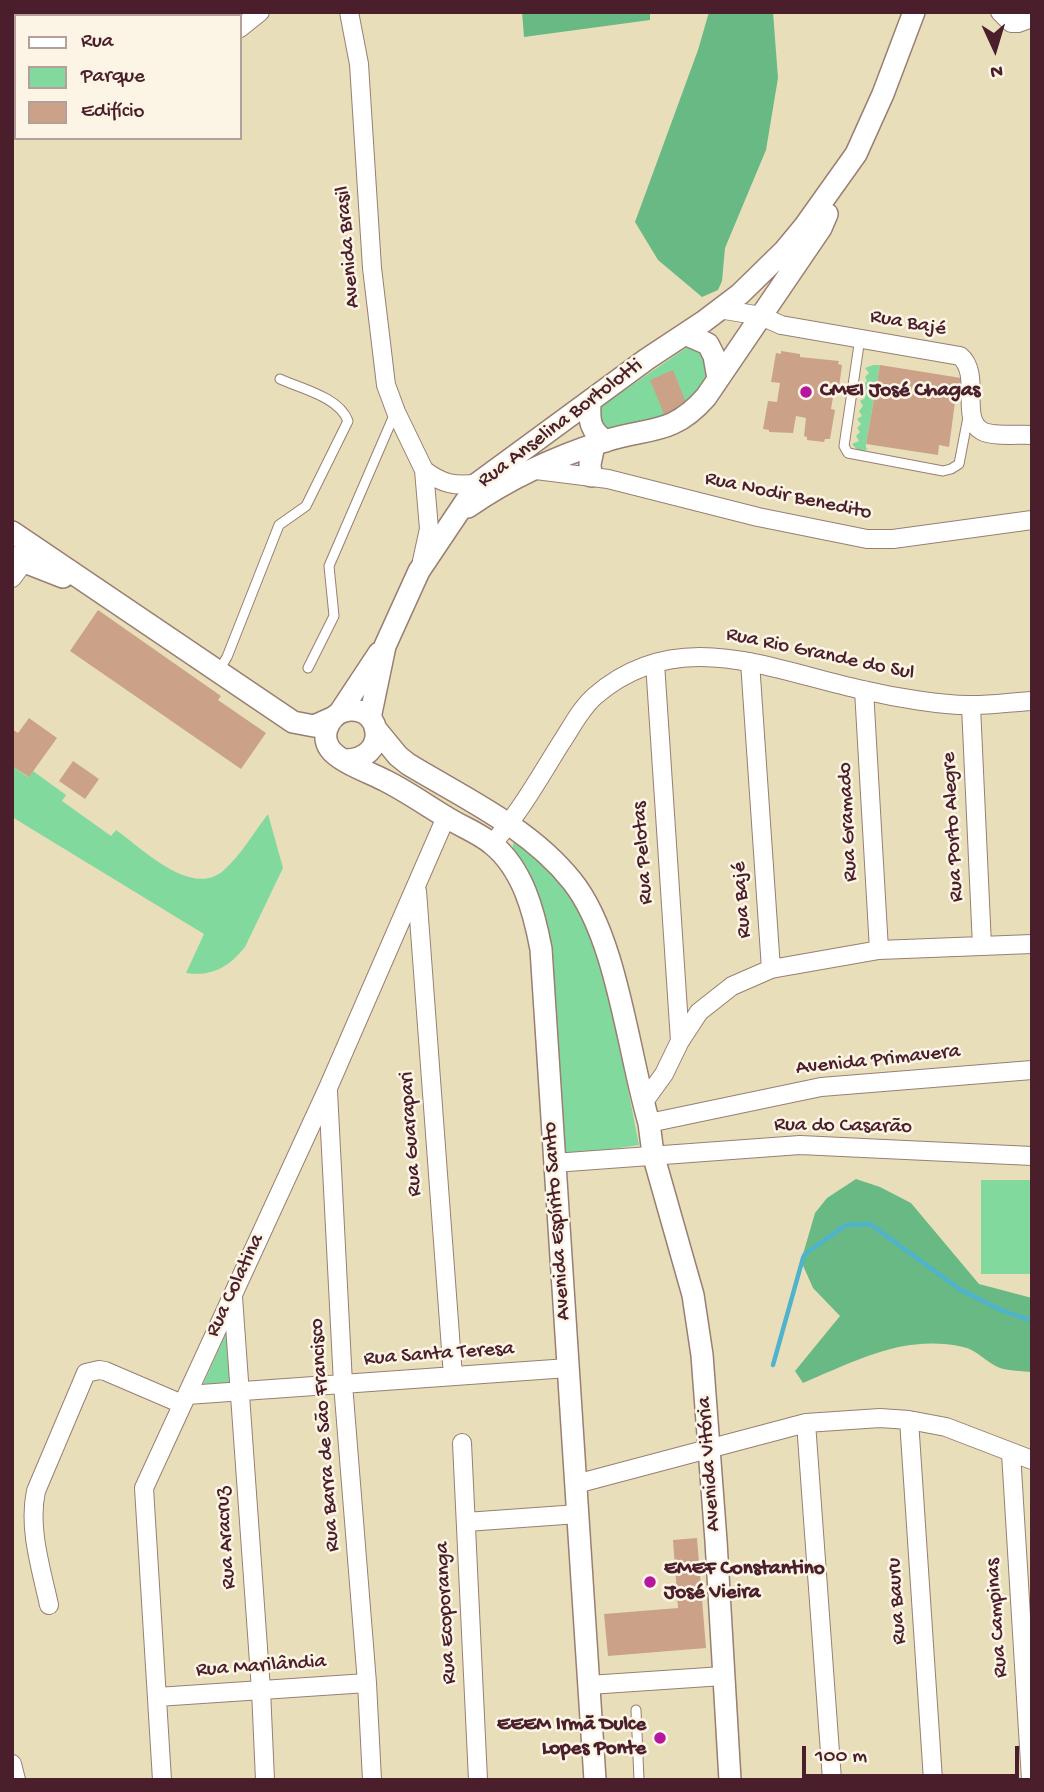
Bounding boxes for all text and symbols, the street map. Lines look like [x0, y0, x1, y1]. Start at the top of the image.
legend [14, 14, 242, 140]
north arrow [960, 14, 1030, 84]
text: Rua [81, 30, 114, 55]
text: N [990, 59, 1003, 82]
text: Parque [81, 65, 145, 90]
text: Edifício [81, 100, 145, 125]
street label: Avenida Brasil [331, 185, 367, 309]
street label: Rua Bajé [868, 305, 948, 343]
street label: Rua Anselina Bortolotti [474, 354, 648, 494]
place label: CMEI José Chagas [820, 379, 980, 405]
marker: CMEI José Chagas [798, 384, 814, 400]
street label: Rua Nodir Benedito [702, 467, 874, 527]
street label: Rua Rio Grande do Sul [724, 623, 916, 687]
street label: Rua Porto Alegre [937, 751, 971, 903]
street label: Rua Gramado [833, 762, 865, 882]
street label: Rua Pelotas [628, 801, 660, 905]
street label: Rua Bajé [728, 861, 758, 939]
street label: Avenida Primavera [794, 1040, 962, 1082]
street label: Rua Guarapari [395, 1071, 429, 1197]
street label: Rua do Casarão [774, 1113, 912, 1141]
street label: Avenida Espírito Santo [538, 1121, 578, 1321]
street label: Rua Colatina [201, 1230, 271, 1342]
street label: Rua Barra de São Francisco [305, 1317, 347, 1553]
street label: Rua Santa Teresa [363, 1337, 515, 1373]
street label: Avenida Vitória [693, 1396, 727, 1532]
street label: Rua Aracruz [211, 1486, 243, 1590]
street label: Rua Ecoporanga [431, 1541, 463, 1685]
place label: EMEF Constantino José Vieira [664, 1557, 825, 1607]
street label: Rua Bauru [882, 1557, 914, 1645]
street label: Rua Campinas [981, 1557, 1015, 1679]
marker: EMEF Constantino José Vieira [642, 1574, 658, 1590]
street label: Rua Marilândia [195, 1650, 327, 1684]
place label: EEEM Irmã Dulce Lopes Ponte [497, 1713, 646, 1763]
marker: EEEM Irmã Dulce Lopes Ponte [652, 1730, 668, 1746]
scale bar [806, 1732, 1023, 1776]
text: 100 m [815, 1745, 867, 1770]

